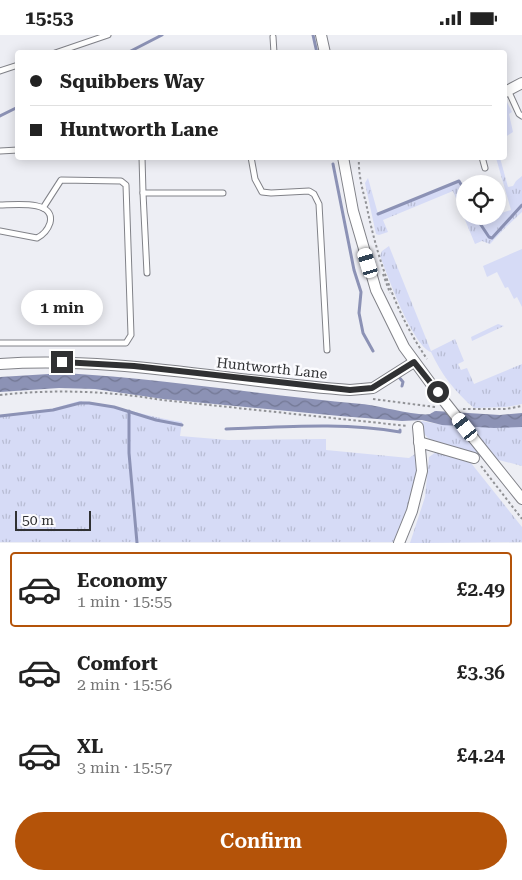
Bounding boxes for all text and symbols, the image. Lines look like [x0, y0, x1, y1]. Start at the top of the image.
text: 15:53 [25, 6, 74, 29]
text: Squibbers Way [60, 70, 204, 93]
text: Huntworth Lane [60, 118, 218, 141]
map controls [456, 175, 506, 225]
button: locate [456, 175, 506, 225]
car [356, 246, 379, 280]
callout: 1 min [21, 290, 103, 325]
text: 1 min [40, 298, 84, 317]
route end [51, 351, 73, 373]
street label: Huntworth Lane [216, 354, 329, 382]
route start [427, 381, 449, 403]
car [449, 411, 480, 443]
scale bar [15, 507, 91, 531]
text: 50 m [22, 512, 54, 528]
icon: car [17, 567, 62, 612]
text: Economy [77, 569, 167, 592]
text: £2.49 [457, 578, 505, 601]
text: 1 min · 15:55 [77, 592, 172, 611]
icon: car [17, 650, 62, 695]
text: Comfort [77, 652, 158, 675]
text: £3.36 [457, 661, 505, 684]
text: 2 min · 15:56 [77, 675, 172, 694]
icon: car [17, 733, 62, 778]
text: XL [77, 735, 103, 758]
text: £4.24 [457, 744, 505, 767]
text: 3 min · 15:57 [77, 758, 172, 777]
button: Confirm [15, 812, 507, 870]

